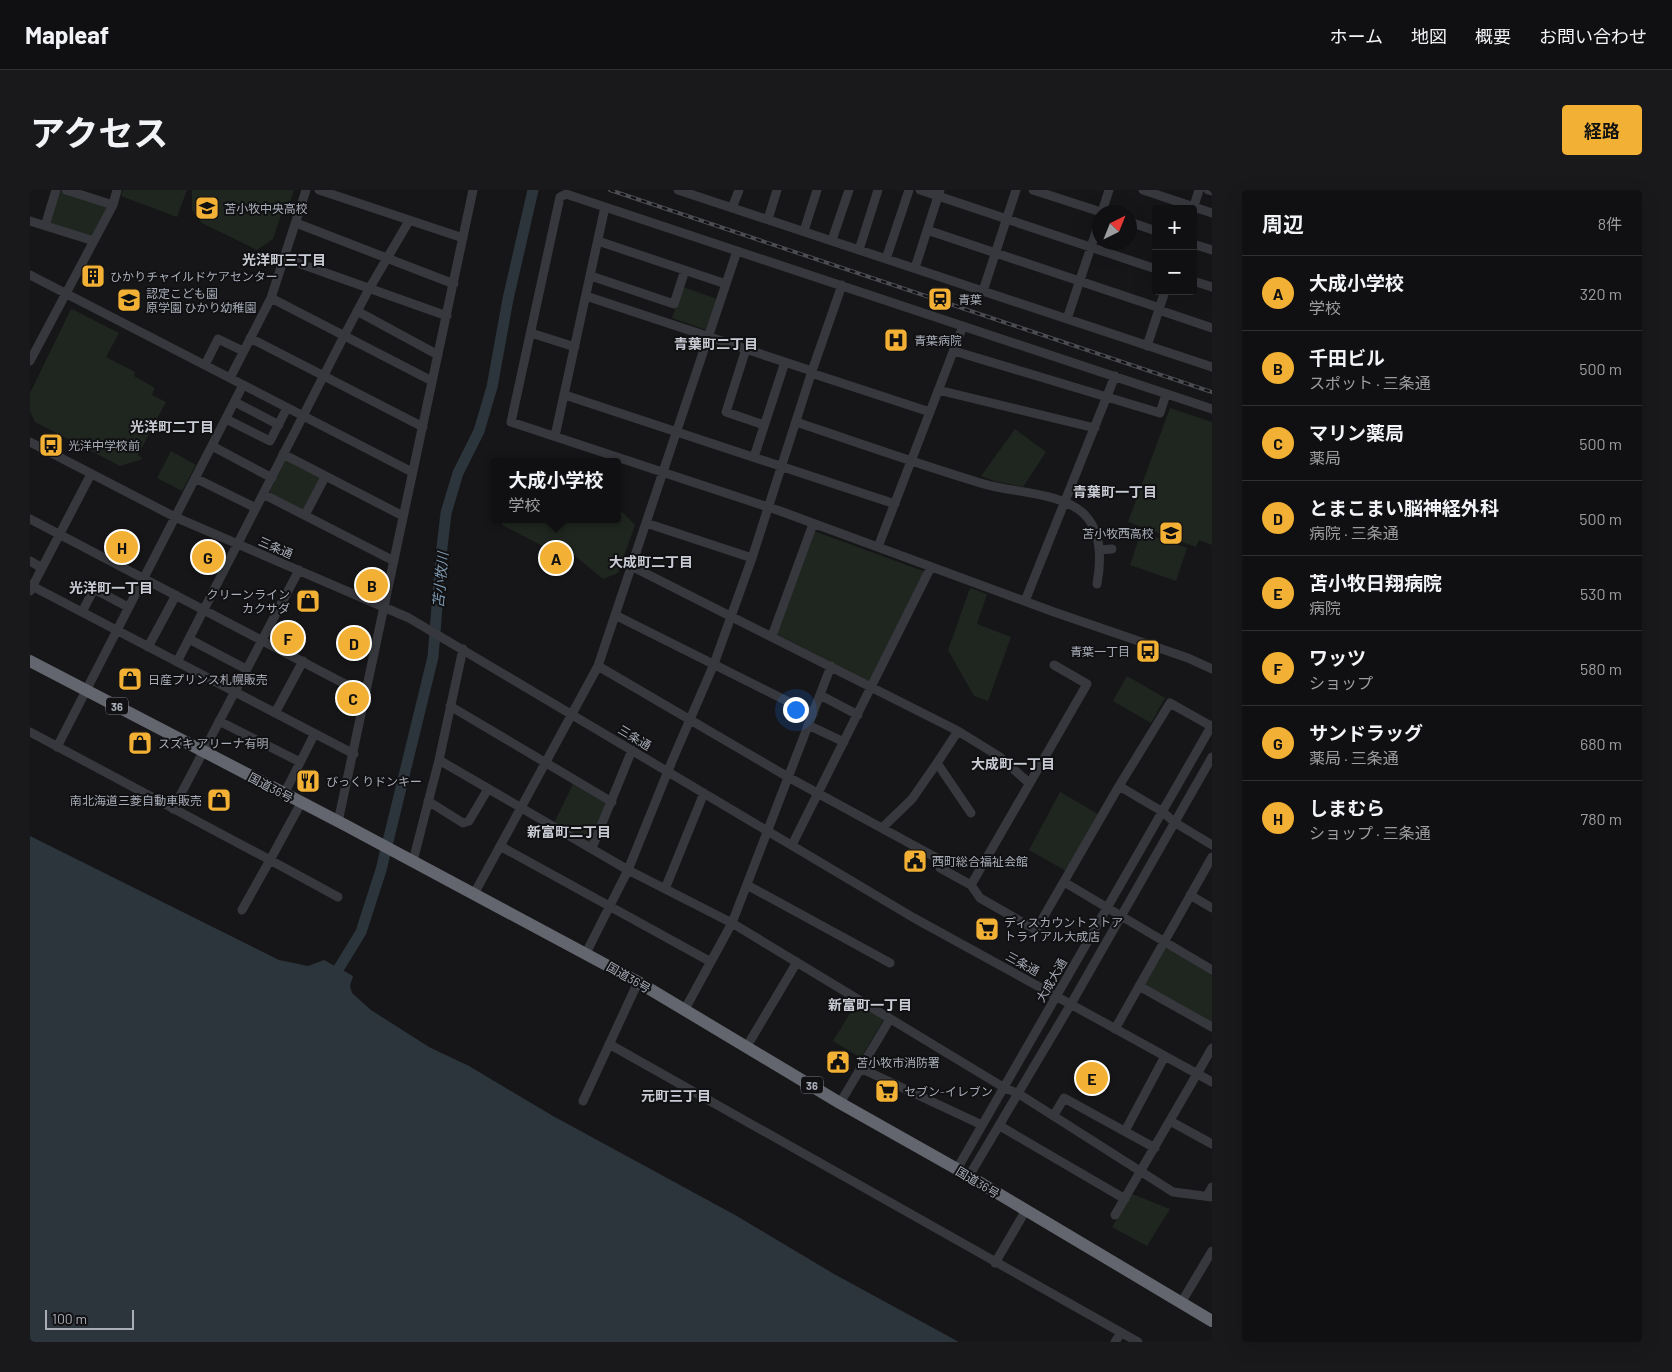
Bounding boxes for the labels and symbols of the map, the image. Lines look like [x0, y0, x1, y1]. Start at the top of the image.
school or university icon: 苫小牧中央高校 [194, 195, 220, 221]
place label: 苫小牧中央高校 [224, 201, 308, 215]
north arrow [1092, 205, 1137, 250]
district label: 光洋町三丁目 [242, 251, 326, 268]
building icon: ひかりチャイルドケアセンター [80, 263, 106, 289]
place label: ひかりチャイルドケアセンター [110, 269, 278, 283]
place label: 認定こども園 原学園 ひかり幼稚園 [146, 286, 256, 314]
station icon: 青葉 [927, 286, 953, 312]
school or university icon: 認定こども園 原学園 ひかり幼稚園 [116, 287, 142, 313]
place label: 青葉 [958, 292, 982, 306]
hospital icon: 青葉病院 [883, 327, 909, 353]
place label: 青葉病院 [914, 333, 962, 347]
district label: 青葉町二丁目 [674, 335, 758, 352]
district label: 光洋町二丁目 [130, 418, 214, 435]
bus stop icon: 光洋中学校前 [38, 432, 64, 458]
place label: 光洋中学校前 [68, 438, 140, 452]
district label: 青葉町一丁目 [1073, 483, 1157, 500]
school or university icon: 苫小牧西高校 [1158, 520, 1184, 546]
place label: 苫小牧西高校 [1082, 526, 1154, 540]
pin: H [106, 528, 138, 566]
street label: 三条通 [257, 534, 295, 560]
pin: G [192, 538, 224, 576]
pin: A [540, 539, 572, 577]
water label: 苫小牧川 [429, 549, 451, 609]
district label: 大成町二丁目 [609, 553, 693, 570]
pin: B [356, 566, 388, 604]
district label: 光洋町一丁目 [69, 579, 153, 596]
place label: クリーンライン カクサダ [207, 587, 290, 615]
shop icon: クリーンライン カクサダ [295, 588, 321, 614]
pin: F [272, 619, 304, 657]
pin: D [338, 624, 370, 662]
bus stop icon: 青葉一丁目 [1135, 638, 1161, 664]
place label: 青葉一丁目 [1070, 644, 1130, 658]
shop icon: 日産プリンス札幌販売 [117, 666, 143, 692]
place label: 日産プリンス札幌販売 [148, 672, 268, 686]
pin: C [337, 679, 369, 717]
your location [783, 697, 809, 723]
road number: 36 [106, 698, 128, 714]
street label: 三条通 [616, 722, 654, 752]
shop icon: スズキ アリーナ有明 [127, 730, 153, 756]
place label: スズキ アリーナ有明 [158, 736, 268, 750]
district label: 大成町一丁目 [971, 755, 1055, 772]
restaurant icon: びっくりドンキー [295, 768, 321, 794]
street label: 国道36号 [246, 769, 296, 805]
place label: びっくりドンキー [326, 774, 422, 788]
shop icon: 南北海道三菱自動車販売 [206, 787, 232, 813]
place label: 南北海道三菱自動車販売 [70, 793, 202, 807]
district label: 新富町二丁目 [527, 823, 611, 840]
public building icon: 西町総合福祉会館 [902, 848, 928, 874]
place label: 西町総合福祉会館 [932, 854, 1028, 868]
place label: ディスカウントストア トライアル大成店 [1004, 915, 1123, 943]
supermarket icon: ディスカウントストア トライアル大成店 [974, 916, 1000, 942]
street label: 三条通 [1004, 948, 1042, 978]
street label: 大成大通 [1033, 956, 1069, 1004]
street label: 国道36号 [605, 959, 653, 995]
district label: 新富町一丁目 [828, 996, 912, 1013]
public building icon: 苫小牧市消防署 [825, 1049, 851, 1075]
place label: 苫小牧市消防署 [856, 1055, 940, 1069]
pin: E [1076, 1059, 1108, 1097]
road number: 36 [801, 1076, 823, 1094]
supermarket icon: セブン-イレブン [874, 1078, 900, 1104]
place label: セブン-イレブン [904, 1084, 993, 1098]
district label: 元町三丁目 [641, 1087, 711, 1104]
street label: 国道36号 [954, 1164, 1002, 1200]
scale bar [45, 1307, 134, 1330]

